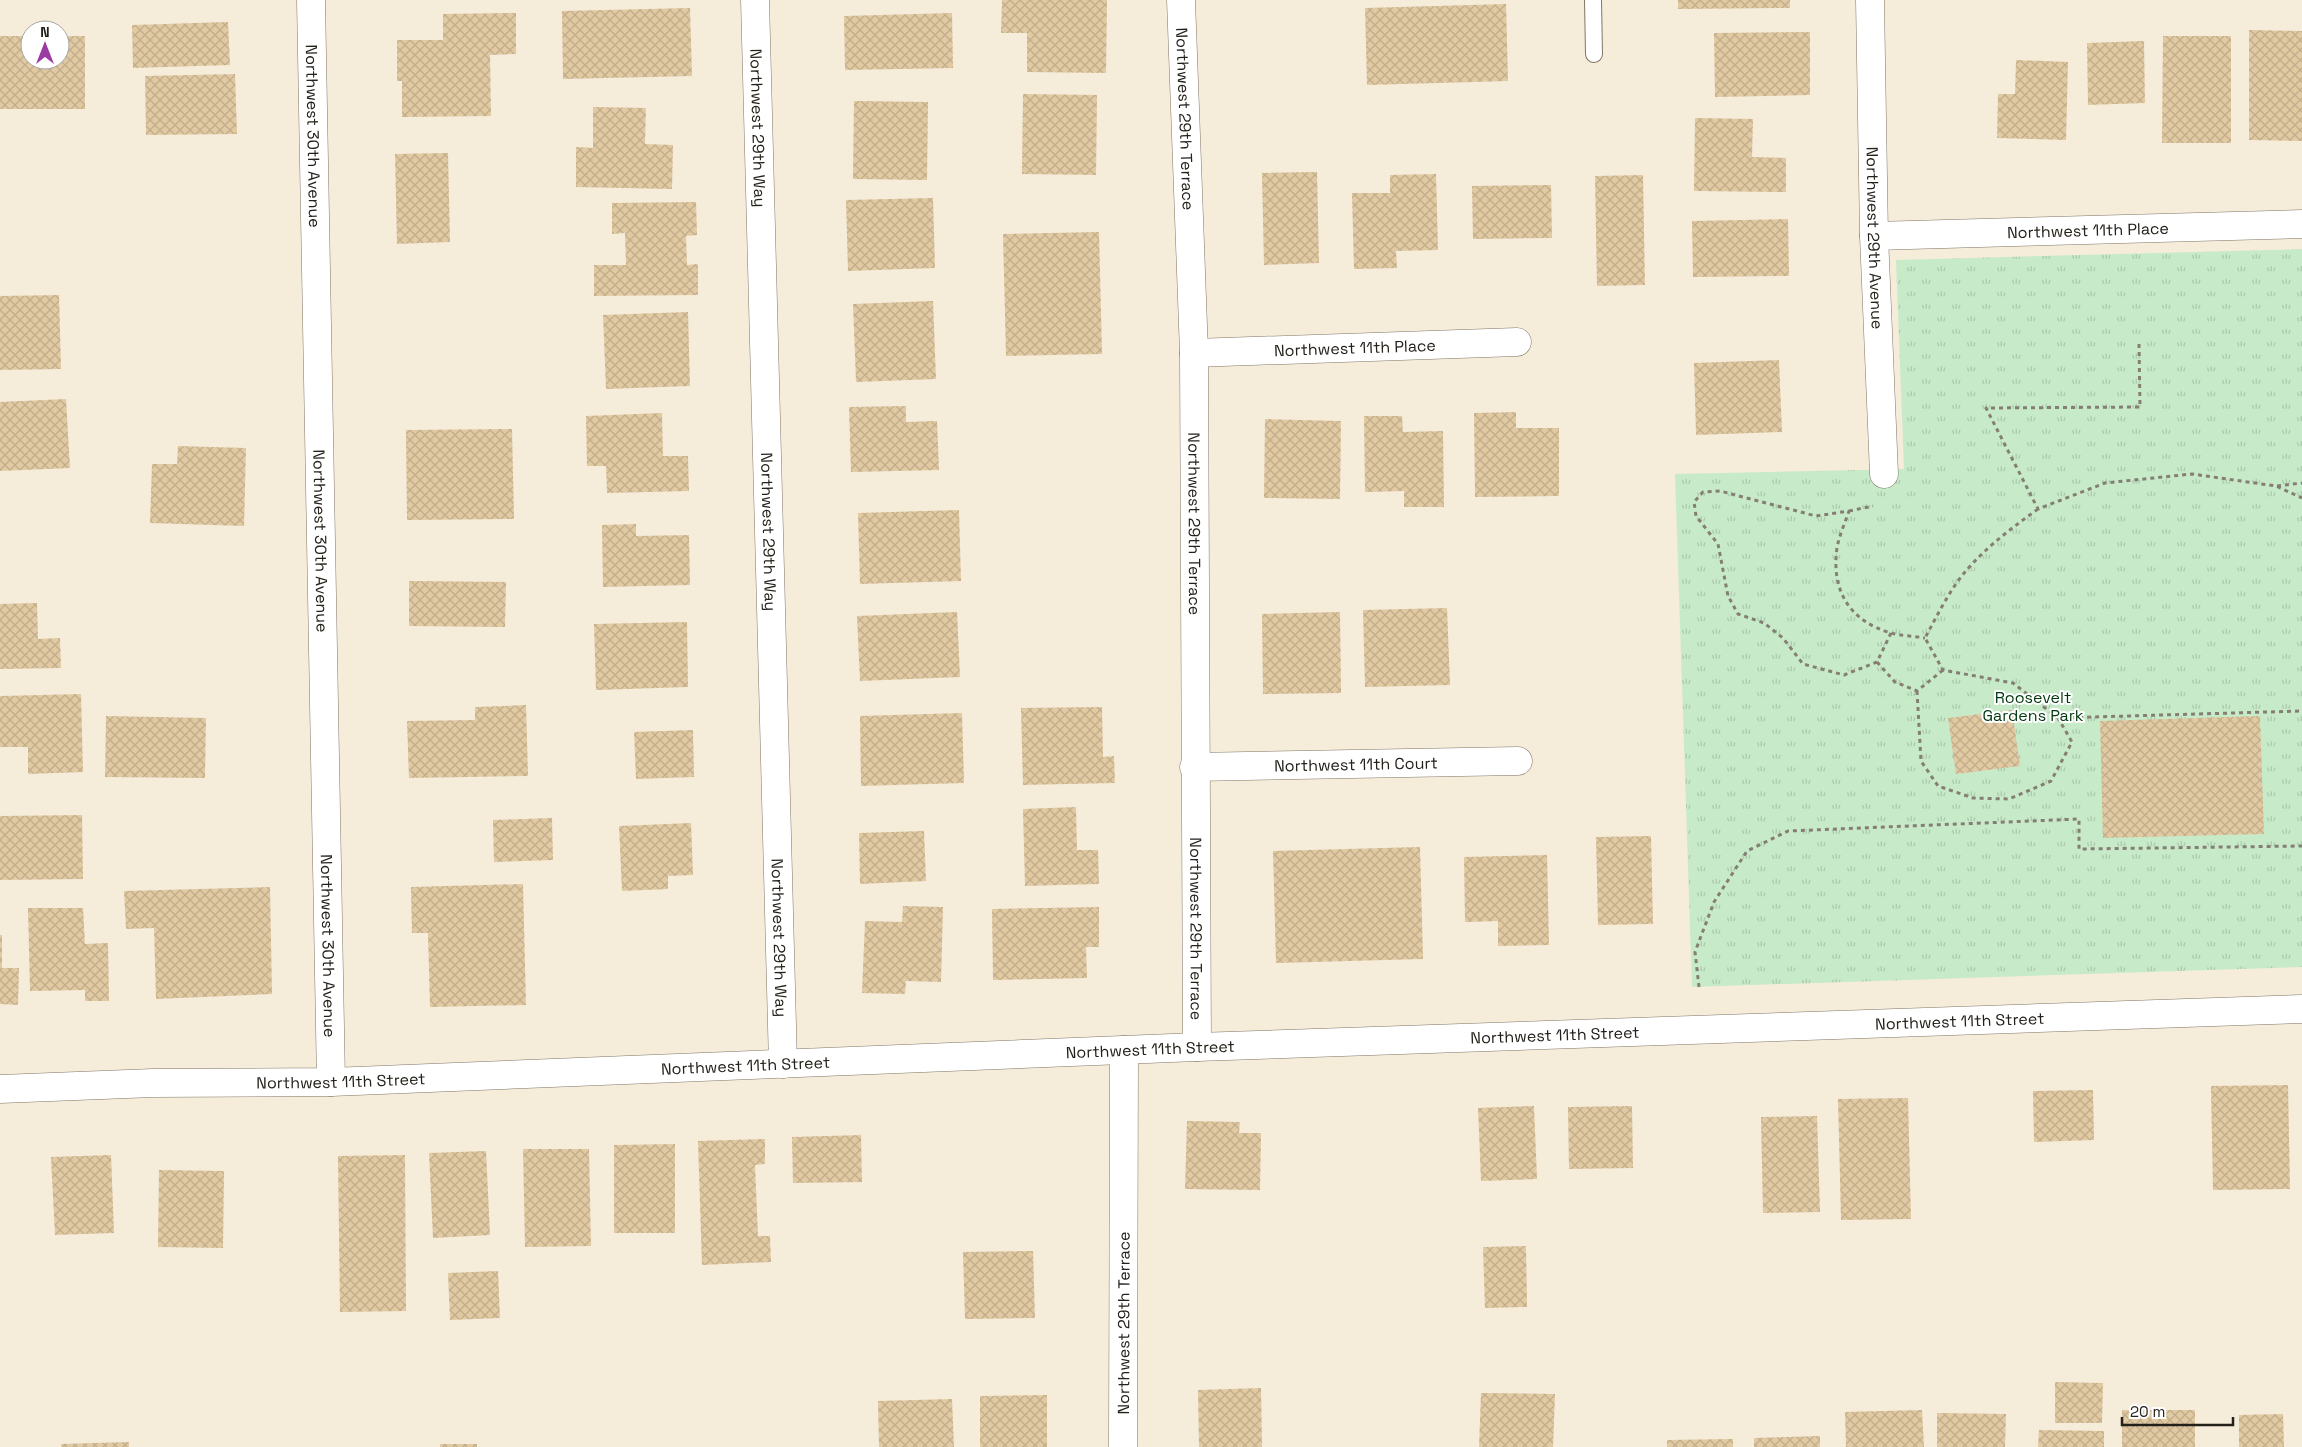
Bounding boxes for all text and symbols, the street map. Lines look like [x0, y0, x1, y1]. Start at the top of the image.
north arrow [20, 20, 70, 70]
text: N [40, 23, 50, 41]
street label: Northwest 29th Terrace [1172, 27, 1199, 211]
street label: Northwest 30th Avenue [301, 44, 326, 228]
street label: Northwest 29th Way [746, 48, 771, 208]
street label: Northwest 29th Avenue [1862, 146, 1888, 330]
street label: Northwest 11th Place [2007, 217, 2169, 243]
street label: Northwest 11th Place [1274, 334, 1436, 361]
street label: Northwest 29th Terrace [1184, 432, 1206, 615]
street label: Northwest 30th Avenue [309, 449, 333, 633]
street label: Northwest 29th Way [756, 452, 782, 611]
park label: Roosevelt Gardens Park [1983, 687, 2084, 726]
street label: Northwest 11th Court [1274, 752, 1438, 776]
street label: Northwest 29th Terrace [1186, 837, 1207, 1020]
street label: Northwest 30th Avenue [316, 854, 341, 1038]
street label: Northwest 29th Way [767, 858, 792, 1017]
street label: Northwest 11th Street [1875, 1007, 2045, 1034]
street label: Northwest 11th Street [1470, 1021, 1640, 1048]
street label: Northwest 11th Street [1065, 1035, 1235, 1063]
street label: Northwest 11th Street [661, 1051, 831, 1079]
street label: Northwest 11th Street [256, 1068, 426, 1093]
street label: Northwest 29th Terrace [1113, 1231, 1134, 1415]
scale bar [2122, 1394, 2233, 1426]
text: 20 m [2130, 1402, 2165, 1421]

